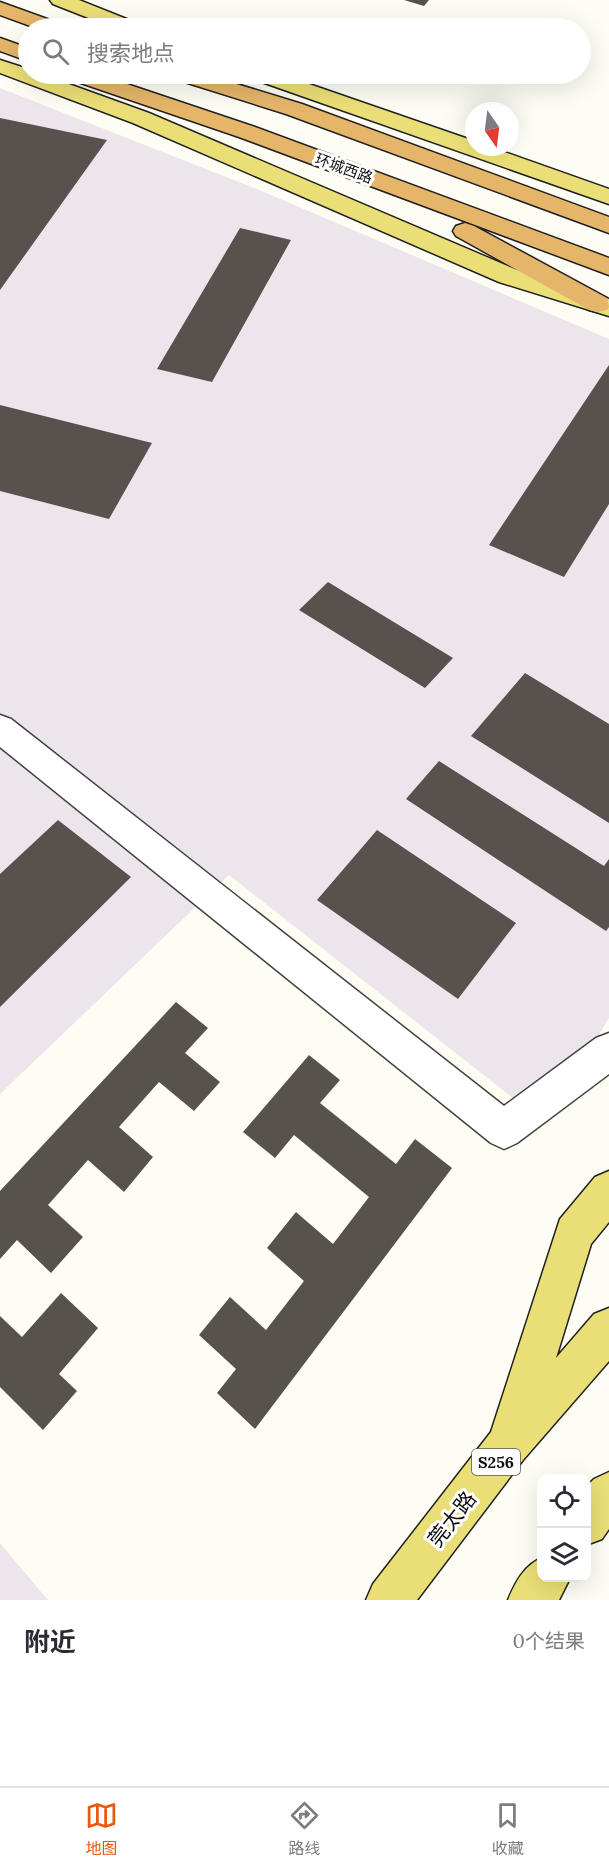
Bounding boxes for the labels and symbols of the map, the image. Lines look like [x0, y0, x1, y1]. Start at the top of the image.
north arrow [465, 102, 519, 156]
street label: 环城西路 [313, 149, 375, 187]
road number: S256 [472, 1449, 520, 1475]
street label: 莞太路 [422, 1486, 482, 1552]

